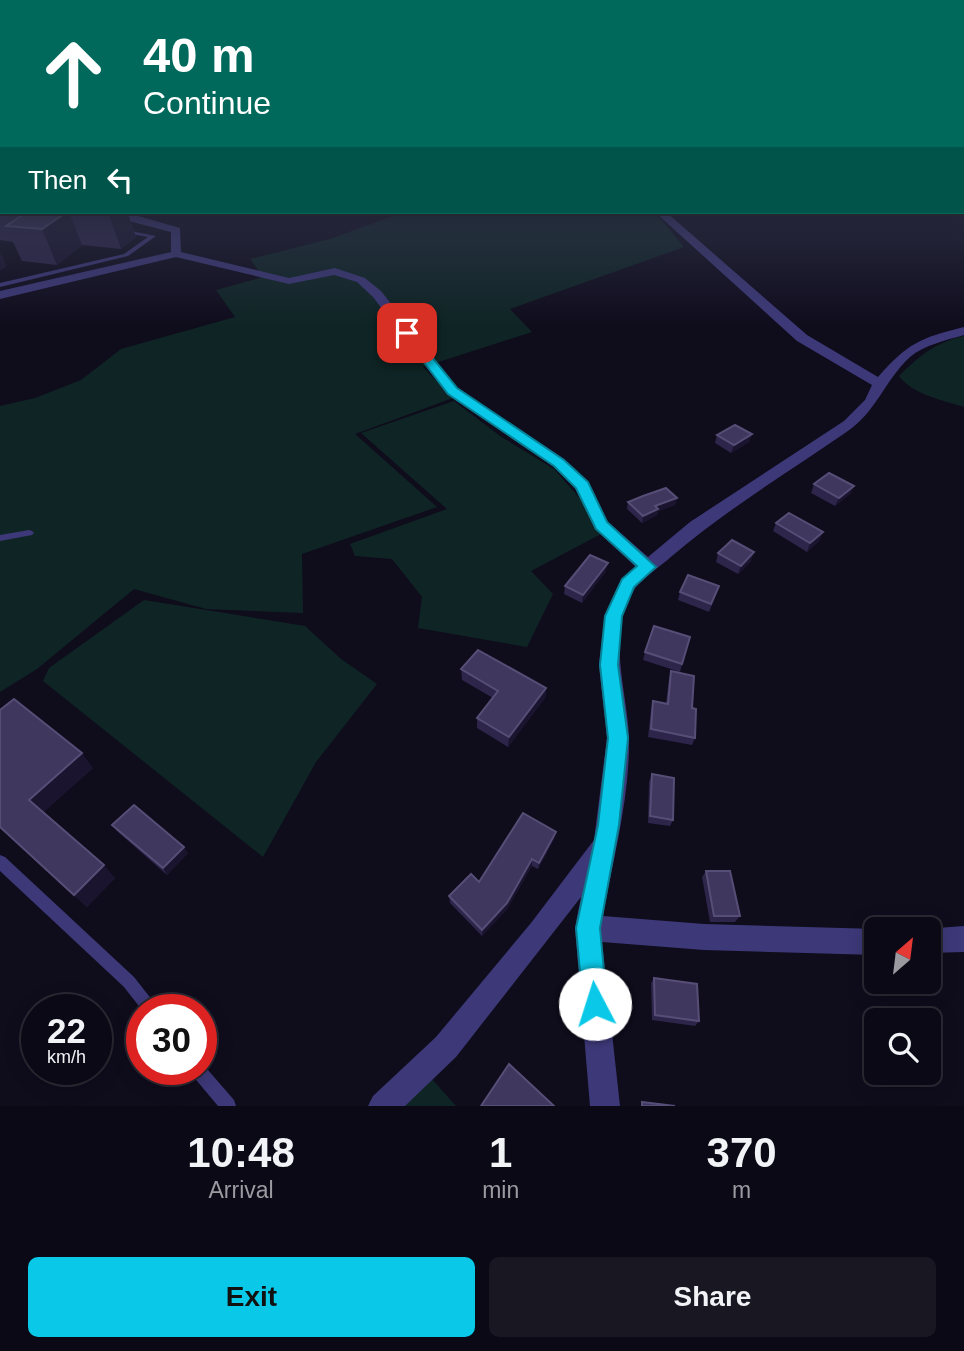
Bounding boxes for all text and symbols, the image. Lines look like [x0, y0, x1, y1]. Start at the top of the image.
icon: ahead [28, 28, 119, 119]
text: 40 m [143, 28, 255, 82]
text: Continue [143, 85, 271, 121]
icon: left [101, 161, 139, 199]
text: Then [28, 165, 87, 195]
pin [377, 303, 437, 363]
icon: arrive [388, 314, 426, 352]
north arrow [864, 917, 942, 994]
map controls [864, 917, 941, 1085]
position arrow [558, 967, 632, 1041]
speed limit sign: 30 [126, 994, 217, 1085]
button: search [864, 1008, 941, 1085]
text: 22 [47, 1011, 86, 1050]
text: km/h [47, 1047, 86, 1067]
text: 10:48 [187, 1129, 295, 1176]
text: 1 [489, 1129, 512, 1176]
text: 370 [707, 1129, 777, 1176]
text: Arrival [208, 1177, 274, 1203]
text: min [482, 1177, 519, 1203]
text: m [732, 1177, 751, 1203]
button: Exit [28, 1257, 475, 1337]
button: Share [489, 1257, 936, 1337]

